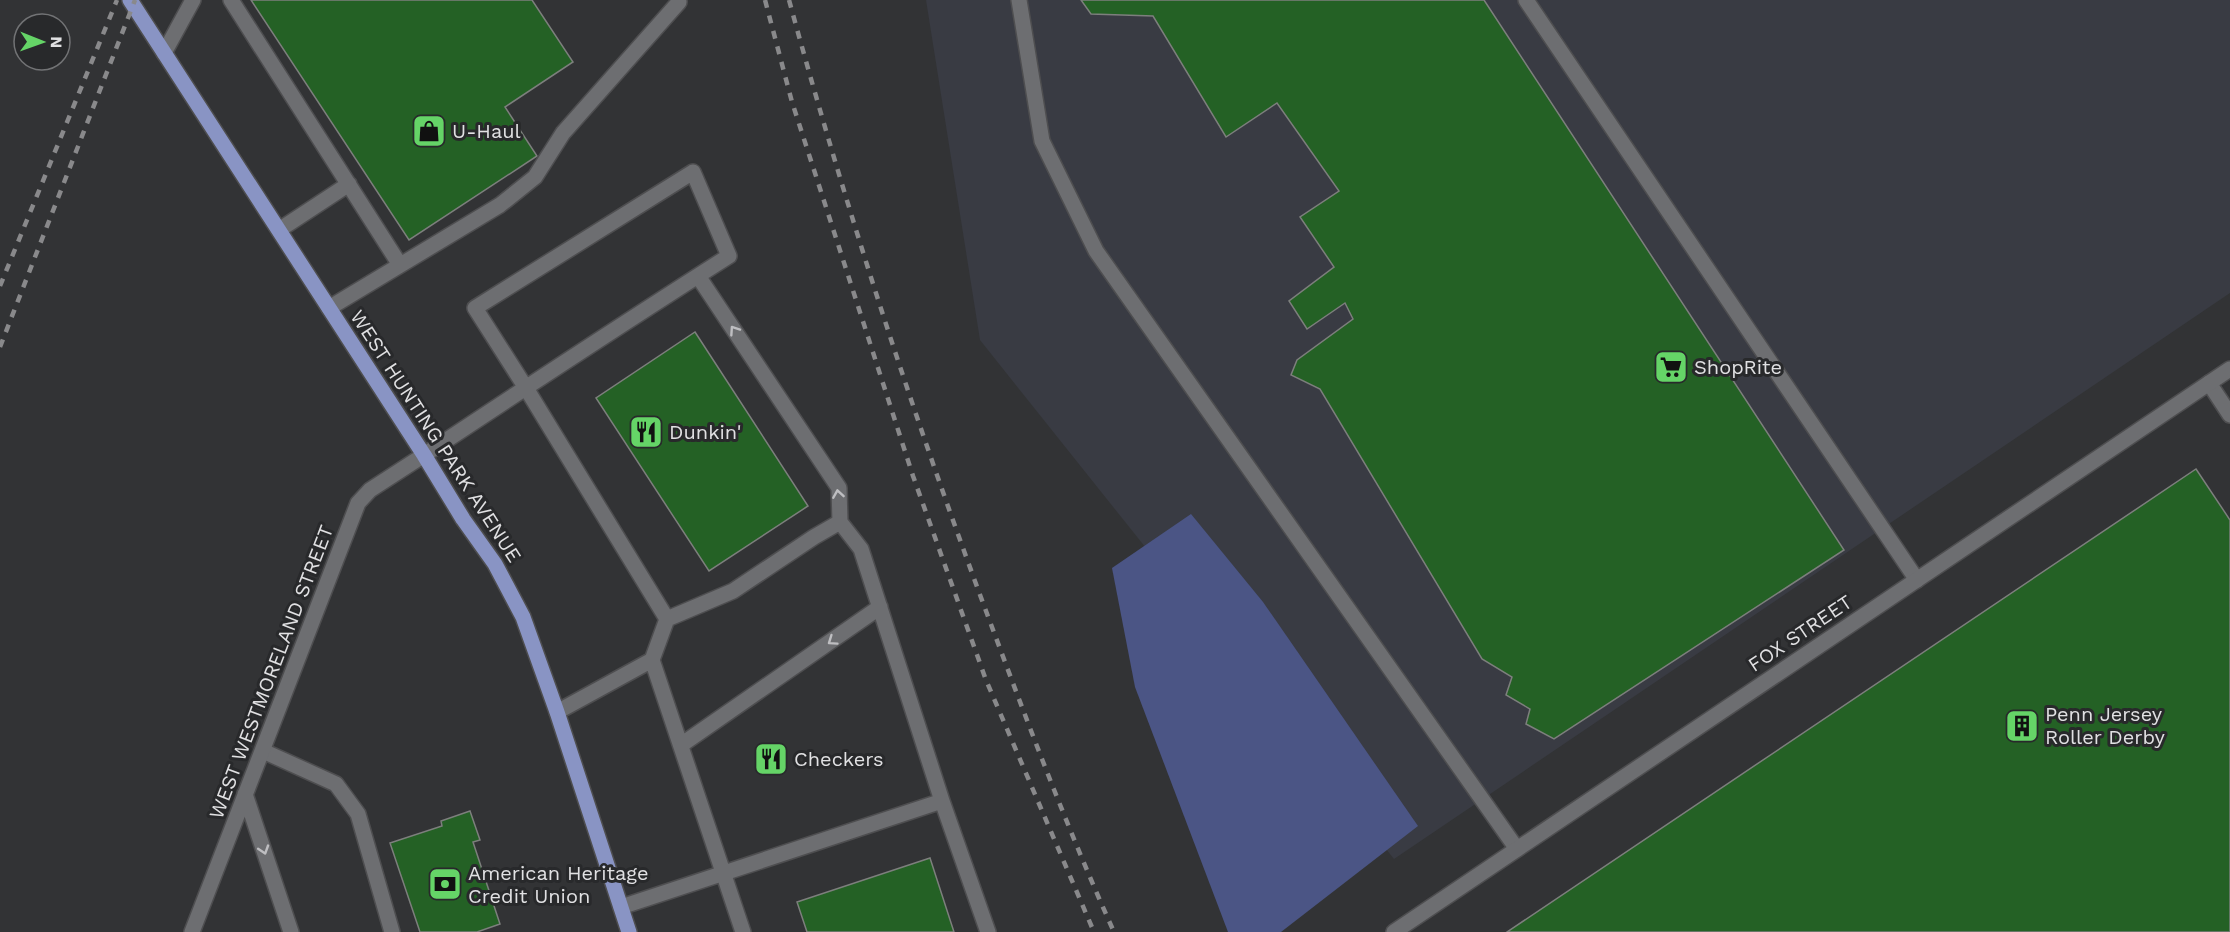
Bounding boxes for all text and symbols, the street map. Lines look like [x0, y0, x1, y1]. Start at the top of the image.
north arrow [12, 12, 72, 72]
text: N [47, 36, 66, 48]
shop icon: U-Haul [411, 113, 447, 149]
place label: U-Haul [452, 119, 521, 143]
street label: WEST HUNTING PARK AVENUE [345, 305, 527, 567]
one-way arrow [730, 326, 741, 337]
supermarket icon: ShopRite [1653, 349, 1689, 385]
place label: ShopRite [1694, 355, 1782, 379]
restaurant icon: Dunkin' [628, 414, 664, 450]
place label: Dunkin' [669, 420, 741, 444]
one-way arrow [832, 489, 844, 499]
street label: WEST WESTMORELAND STREET [204, 522, 338, 822]
street label: FOX STREET [1743, 589, 1857, 677]
one-way arrow [827, 634, 838, 645]
place label: Penn Jersey Roller Derby [2045, 702, 2166, 749]
building icon: Penn Jersey Roller Derby [2004, 708, 2040, 744]
restaurant icon: Checkers [753, 741, 789, 777]
place label: Checkers [794, 747, 884, 771]
one-way arrow [256, 844, 269, 855]
place label: American Heritage Credit Union [468, 861, 648, 908]
bank icon: American Heritage Credit Union [427, 866, 463, 902]

